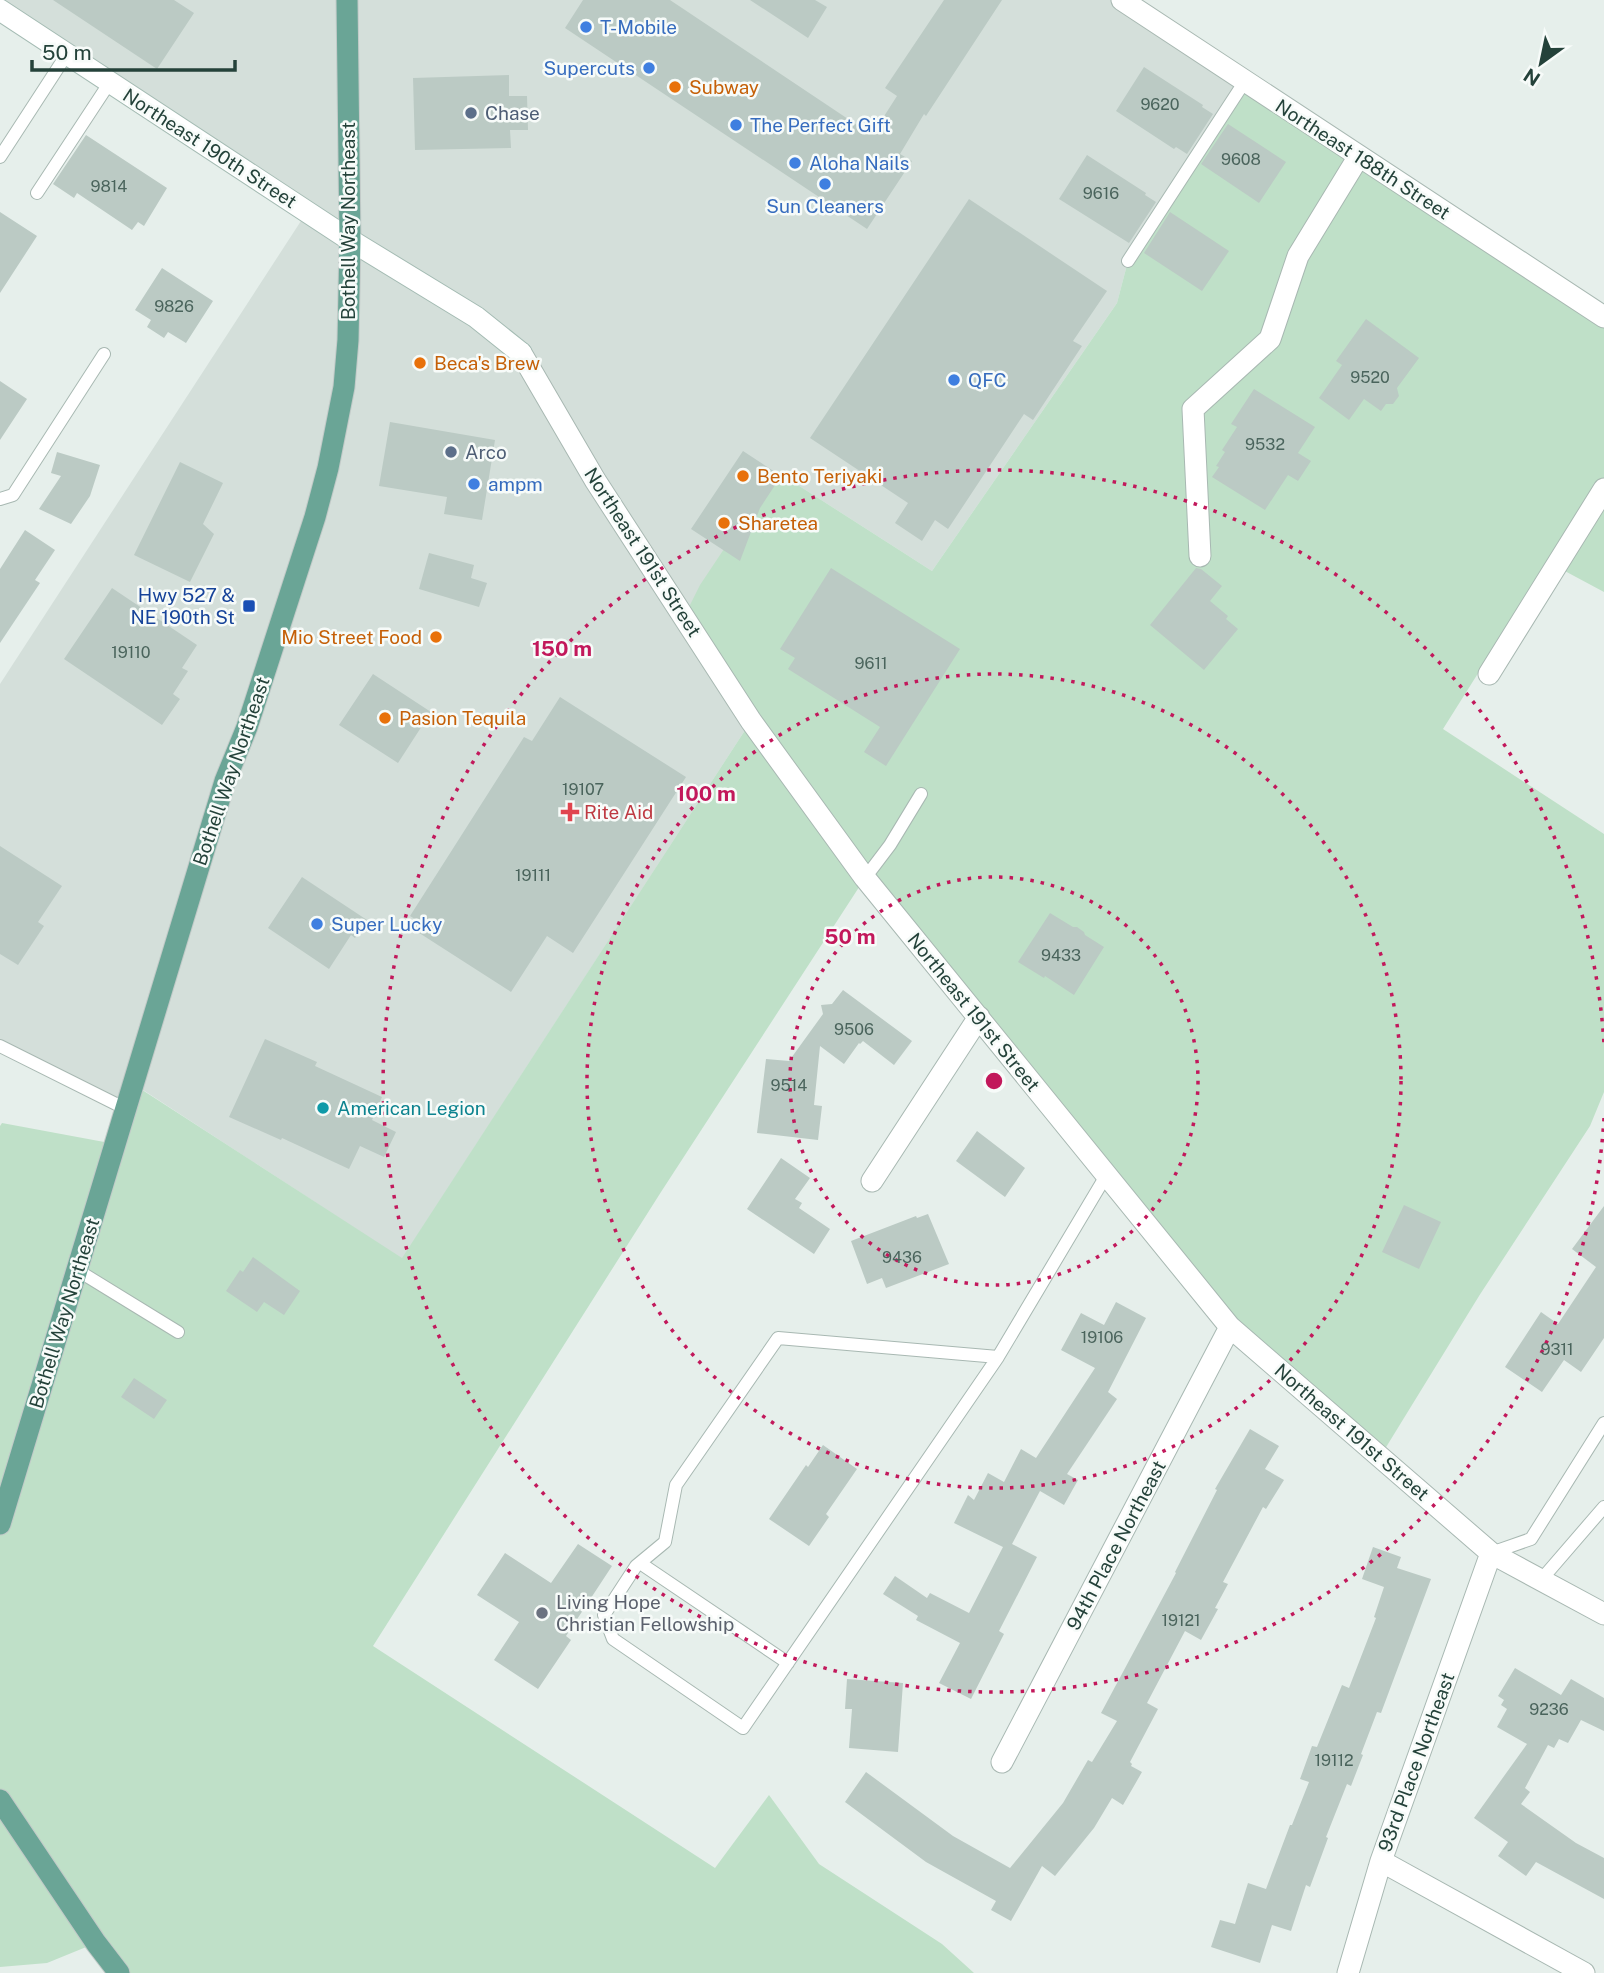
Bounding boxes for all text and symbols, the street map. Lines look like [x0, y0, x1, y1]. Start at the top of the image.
place label: T-Mobile [600, 16, 677, 38]
marker: T-Mobile [578, 19, 594, 35]
scale bar [32, 28, 234, 72]
north arrow [1506, 28, 1576, 98]
text: 50 m [42, 40, 92, 65]
place label: Supercuts [543, 57, 635, 79]
marker: Supercuts [641, 60, 657, 76]
text: N [1520, 64, 1544, 91]
place label: Subway [689, 76, 759, 98]
marker: Subway [667, 79, 683, 95]
street label: Northeast 190th Street [119, 84, 301, 212]
street label: Northeast 188th Street [1272, 94, 1454, 224]
house number: 9620 [1140, 95, 1180, 114]
place label: Chase [485, 102, 540, 124]
marker: Chase [463, 105, 479, 121]
place label: The Perfect Gift [750, 114, 891, 136]
marker: The Perfect Gift [728, 117, 744, 133]
street label: Bothell Way Northeast [337, 122, 359, 320]
house number: 9608 [1221, 150, 1261, 169]
place label: Aloha Nails [809, 152, 909, 174]
marker: Aloha Nails [787, 155, 803, 171]
marker: Sun Cleaners [817, 176, 833, 192]
house number: 9814 [91, 177, 127, 196]
house number: 9616 [1083, 184, 1119, 203]
place label: Sun Cleaners [766, 195, 884, 217]
house number: 9826 [154, 297, 194, 316]
place label: Beca's Brew [434, 352, 540, 374]
marker: Beca's Brew [412, 355, 428, 371]
house number: 9520 [1350, 368, 1390, 387]
place label: QFC [968, 369, 1007, 391]
marker: QFC [946, 372, 962, 388]
house number: 9532 [1245, 435, 1285, 454]
place label: Arco [465, 441, 507, 463]
marker: Arco [443, 444, 459, 460]
street label: Northeast 191st Street [580, 463, 706, 641]
place label: Bento Teriyaki [757, 465, 882, 487]
marker: Bento Teriyaki [735, 468, 751, 484]
place label: ampm [488, 473, 543, 495]
marker: ampm [466, 476, 482, 492]
place label: Sharetea [738, 512, 818, 534]
marker: Sharetea [716, 515, 732, 531]
place label: Hwy 527 & NE 190th St [130, 584, 235, 628]
marker: Hwy 527 & NE 190th St [241, 598, 257, 614]
place label: Mio Street Food [281, 626, 422, 648]
marker: Mio Street Food [428, 629, 444, 645]
text: 150 m [532, 636, 592, 661]
house number: 19110 [111, 643, 151, 662]
house number: 9611 [855, 654, 887, 673]
street label: Bothell Way Northeast [188, 674, 274, 868]
place label: Pasion Tequila [399, 707, 526, 729]
marker: Pasion Tequila [377, 710, 393, 726]
house number: 19107 [562, 780, 604, 799]
text: 100 m [676, 781, 736, 806]
place label: Rite Aid [584, 801, 653, 823]
marker: Rite Aid [562, 804, 578, 820]
house number: 19111 [515, 866, 551, 885]
place label: Super Lucky [331, 913, 442, 935]
marker: Super Lucky [309, 916, 325, 932]
text: 50 m [824, 924, 876, 949]
street label: Northeast 191st Street [903, 928, 1045, 1096]
house number: 9433 [1041, 946, 1081, 965]
house number: 9506 [834, 1020, 874, 1039]
centre of rings [982, 1069, 1006, 1093]
house number: 9514 [771, 1076, 807, 1095]
place label: American Legion [337, 1097, 486, 1119]
marker: American Legion [315, 1100, 331, 1116]
street label: Bothell Way Northeast [25, 1215, 103, 1411]
house number: 9436 [882, 1248, 922, 1267]
house number: 19106 [1081, 1328, 1123, 1347]
house number: 9311 [1541, 1340, 1574, 1359]
street label: Northeast 191st Street [1270, 1359, 1434, 1505]
street label: 94th Place Northeast [1062, 1456, 1170, 1634]
place label: Living Hope Christian Fellowship [556, 1591, 734, 1635]
marker: Living Hope Christian Fellowship [534, 1605, 550, 1621]
house number: 19121 [1161, 1611, 1201, 1630]
street label: 93rd Place Northeast [1373, 1669, 1459, 1855]
house number: 9236 [1529, 1700, 1569, 1719]
house number: 19112 [1314, 1751, 1354, 1770]

